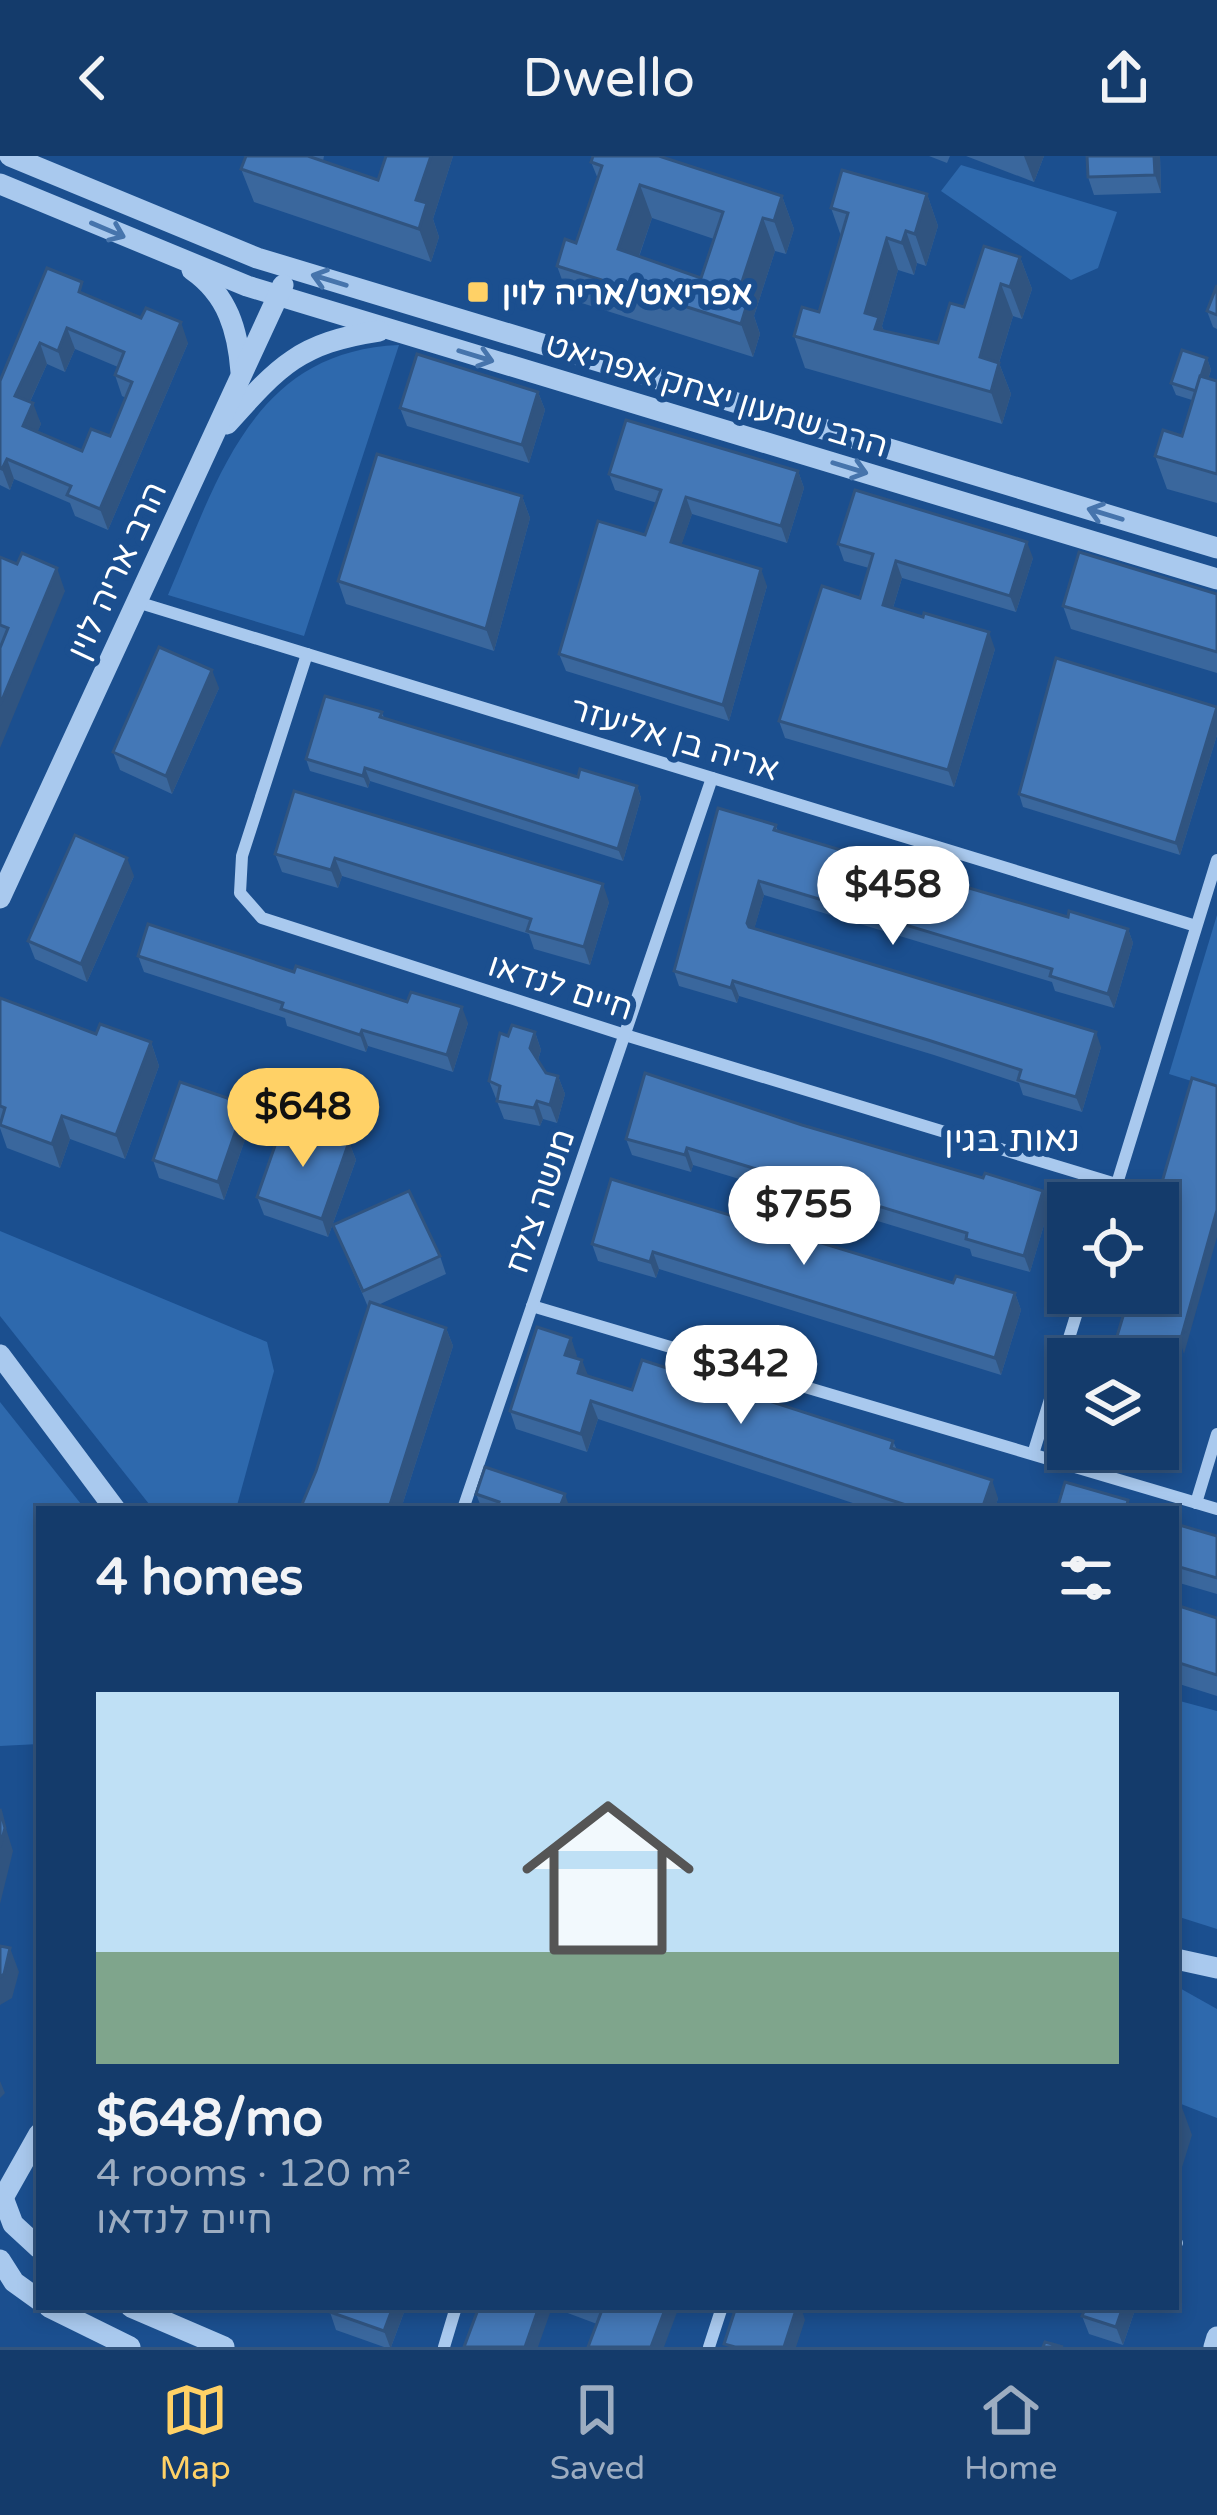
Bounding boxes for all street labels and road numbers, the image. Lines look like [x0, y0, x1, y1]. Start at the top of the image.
street label: הרב שמעון יצחק אפריאט [541, 325, 892, 466]
street label: הרב אריה לוין [59, 476, 175, 666]
street label: אריה בן אליעזר [565, 689, 784, 790]
street label: חיים לנדאו [483, 946, 638, 1029]
street label: מנשה צלח [497, 1124, 583, 1279]

